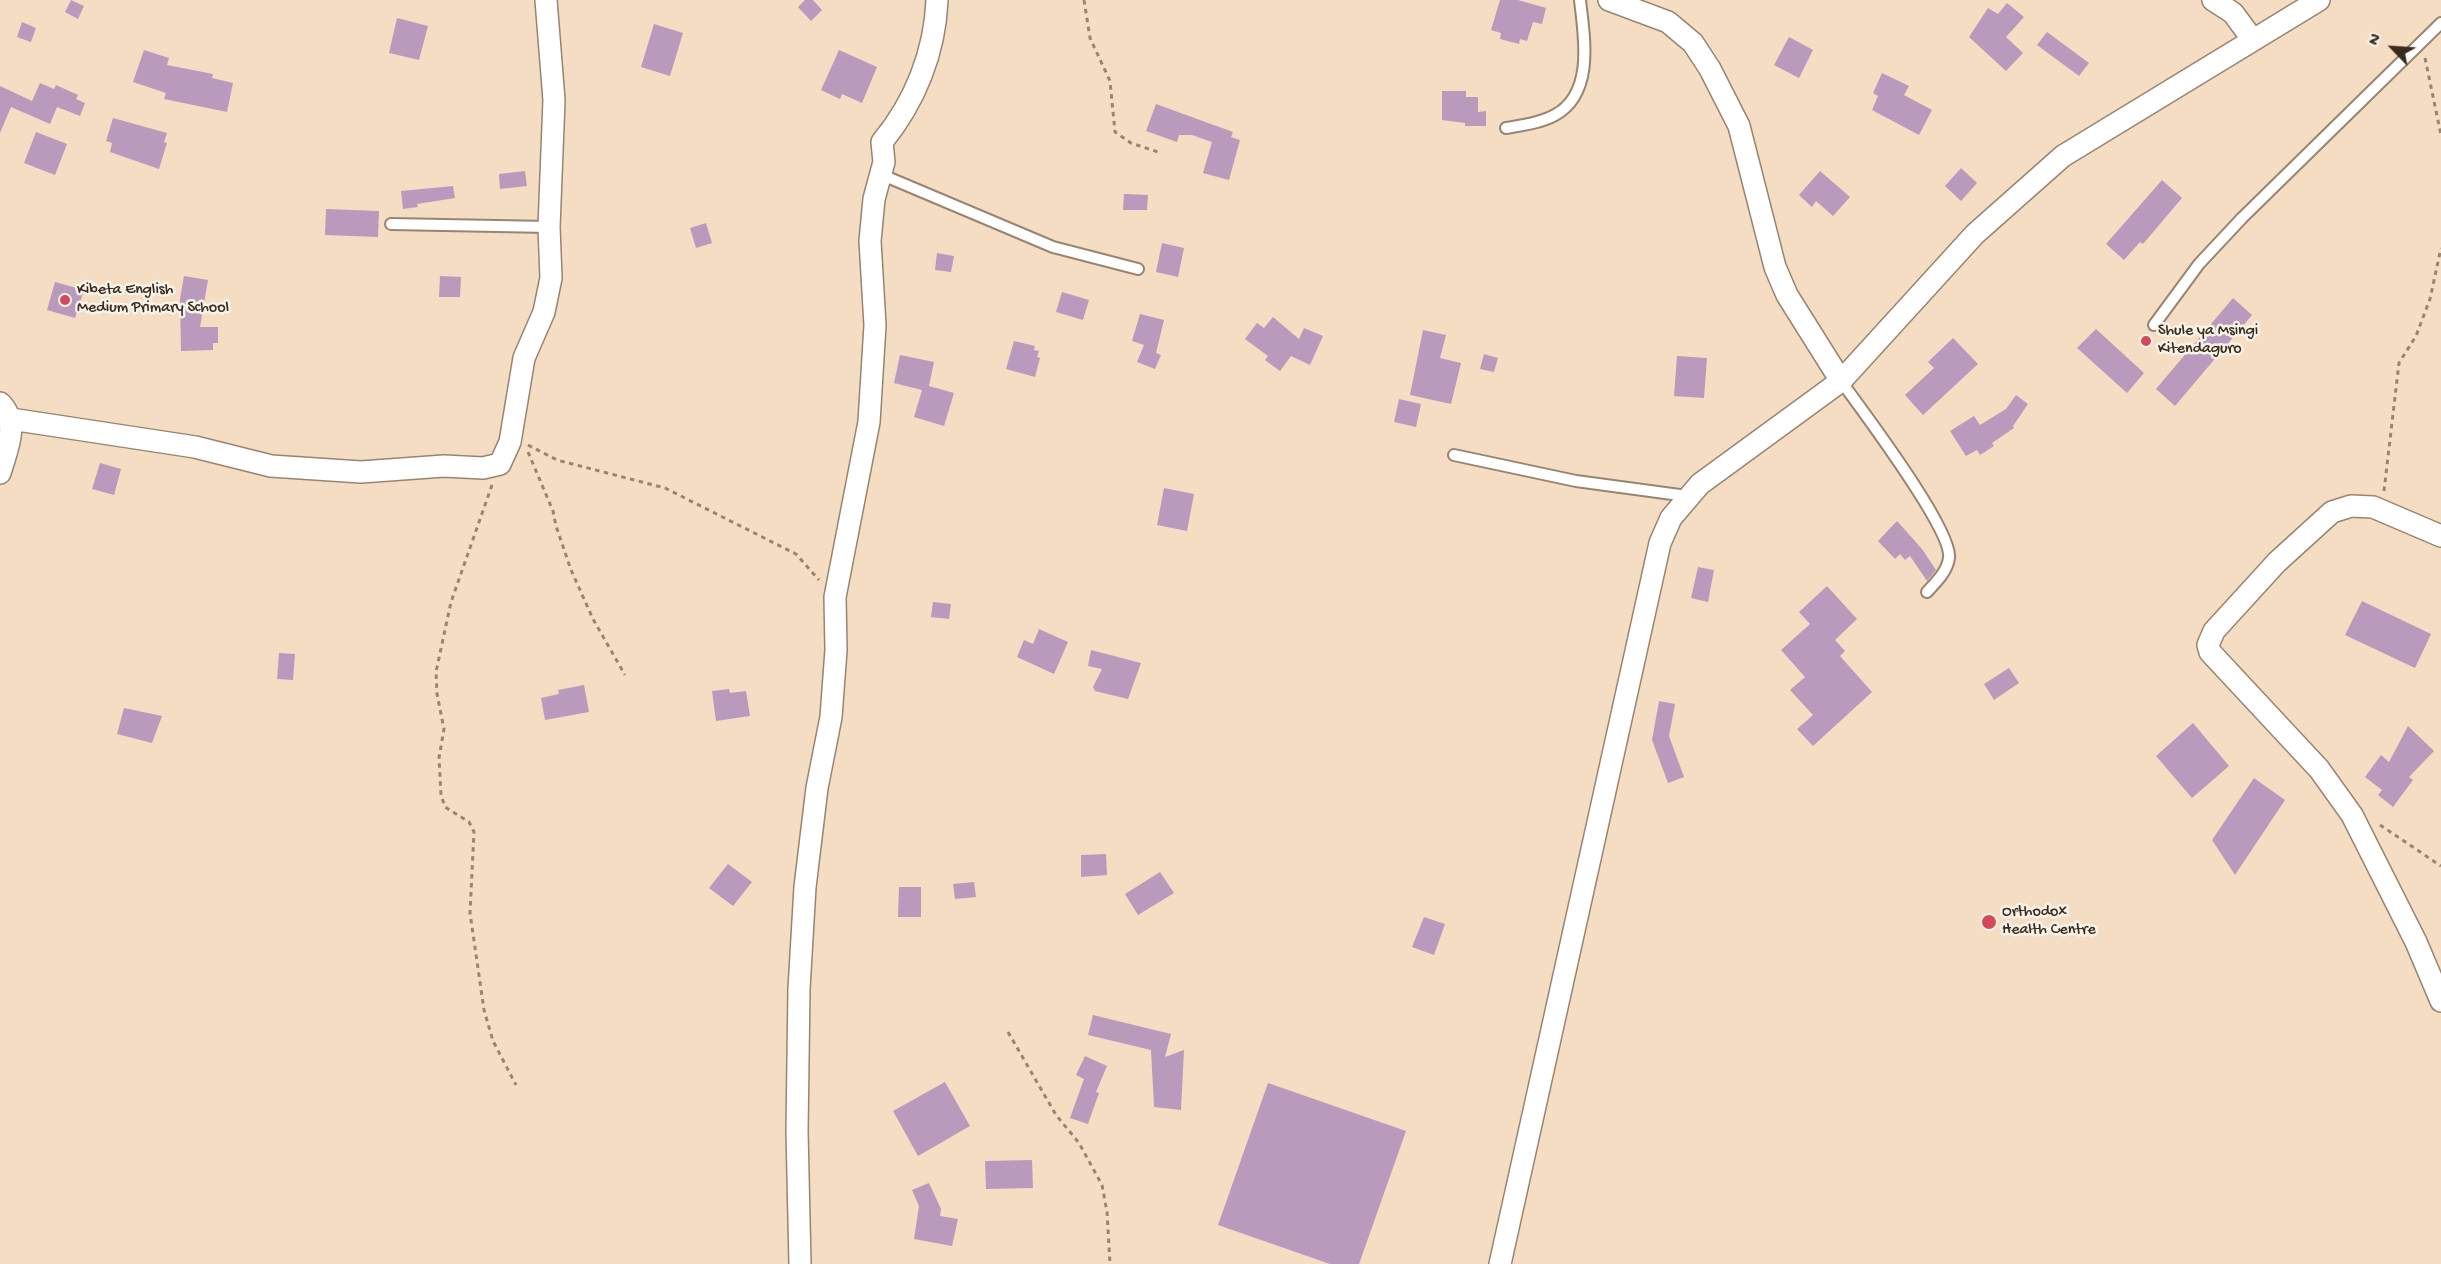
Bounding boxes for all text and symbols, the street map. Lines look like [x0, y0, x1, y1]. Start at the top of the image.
north arrow [2363, 18, 2423, 78]
text: N [2365, 31, 2387, 49]
place label: Kibeta English Medium Primary School [77, 281, 229, 319]
marker: Kibeta English Medium Primary School [58, 293, 72, 307]
place label: Shule ya Msingi Kitendaguro [2158, 322, 2258, 360]
marker: Shule ya Msingi Kitendaguro [2139, 334, 2153, 348]
place label: Orthodox Health Centre [2002, 903, 2096, 941]
marker: Orthodox Health Centre [1980, 913, 1998, 931]

